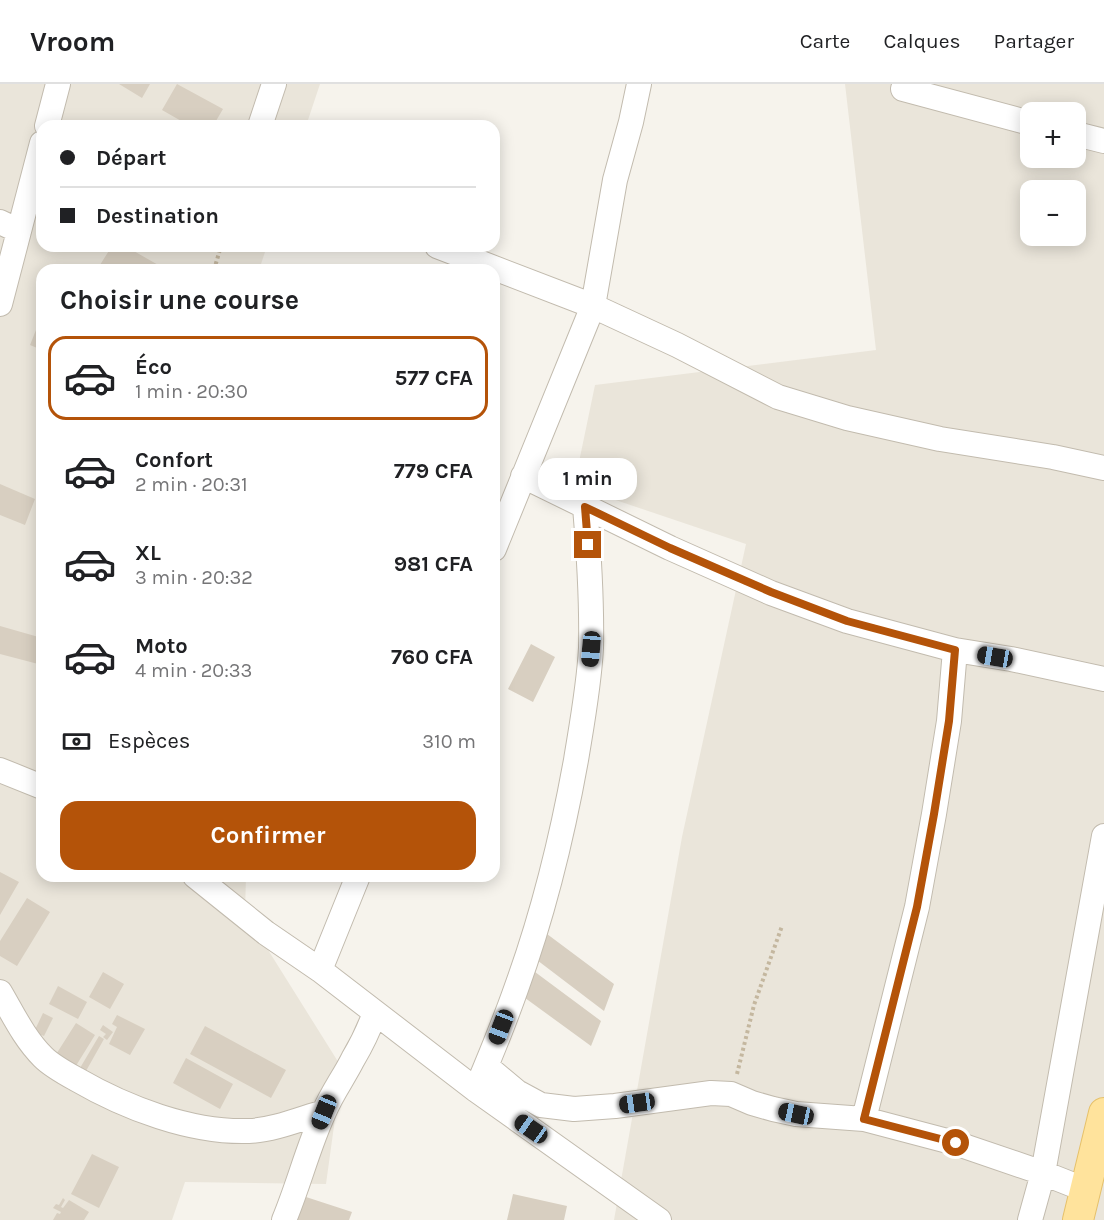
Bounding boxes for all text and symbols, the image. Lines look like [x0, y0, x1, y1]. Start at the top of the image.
text: Vroom [30, 25, 115, 58]
text: Carte [800, 29, 850, 53]
text: Calques [883, 29, 961, 53]
text: Partager [994, 29, 1074, 53]
map controls [1020, 102, 1086, 246]
button: + [1020, 102, 1086, 168]
text: Départ [96, 145, 166, 171]
button: − [1020, 180, 1086, 246]
text: Destination [96, 203, 219, 229]
text: Choisir une course [60, 284, 299, 316]
icon: car [63, 351, 117, 405]
text: Éco [135, 354, 172, 380]
text: 577 CFA [394, 365, 473, 391]
text: 1 min · 20:30 [135, 380, 248, 403]
icon: car [63, 444, 117, 498]
text: Confort [135, 447, 213, 473]
text: 779 CFA [394, 458, 473, 484]
callout: 1 min [538, 458, 638, 500]
text: 1 min [562, 467, 613, 490]
text: 2 min · 20:31 [135, 473, 248, 496]
route end [574, 531, 601, 558]
icon: car [63, 537, 117, 591]
text: XL [135, 540, 161, 566]
text: 981 CFA [394, 551, 473, 577]
text: 3 min · 20:32 [135, 566, 253, 589]
icon: car [63, 630, 117, 684]
car [580, 630, 602, 668]
text: Moto [135, 633, 188, 659]
text: 760 CFA [391, 644, 473, 670]
car [976, 645, 1014, 669]
text: 4 min · 20:33 [135, 659, 252, 682]
icon: cash [60, 725, 93, 758]
text: Espèces [108, 728, 190, 754]
text: 310 m [422, 730, 476, 753]
button: Confirmer [60, 801, 476, 870]
car [486, 1007, 516, 1047]
car [309, 1092, 339, 1132]
car [618, 1092, 656, 1114]
car [777, 1101, 815, 1127]
car [511, 1111, 551, 1147]
route start [942, 1129, 969, 1156]

